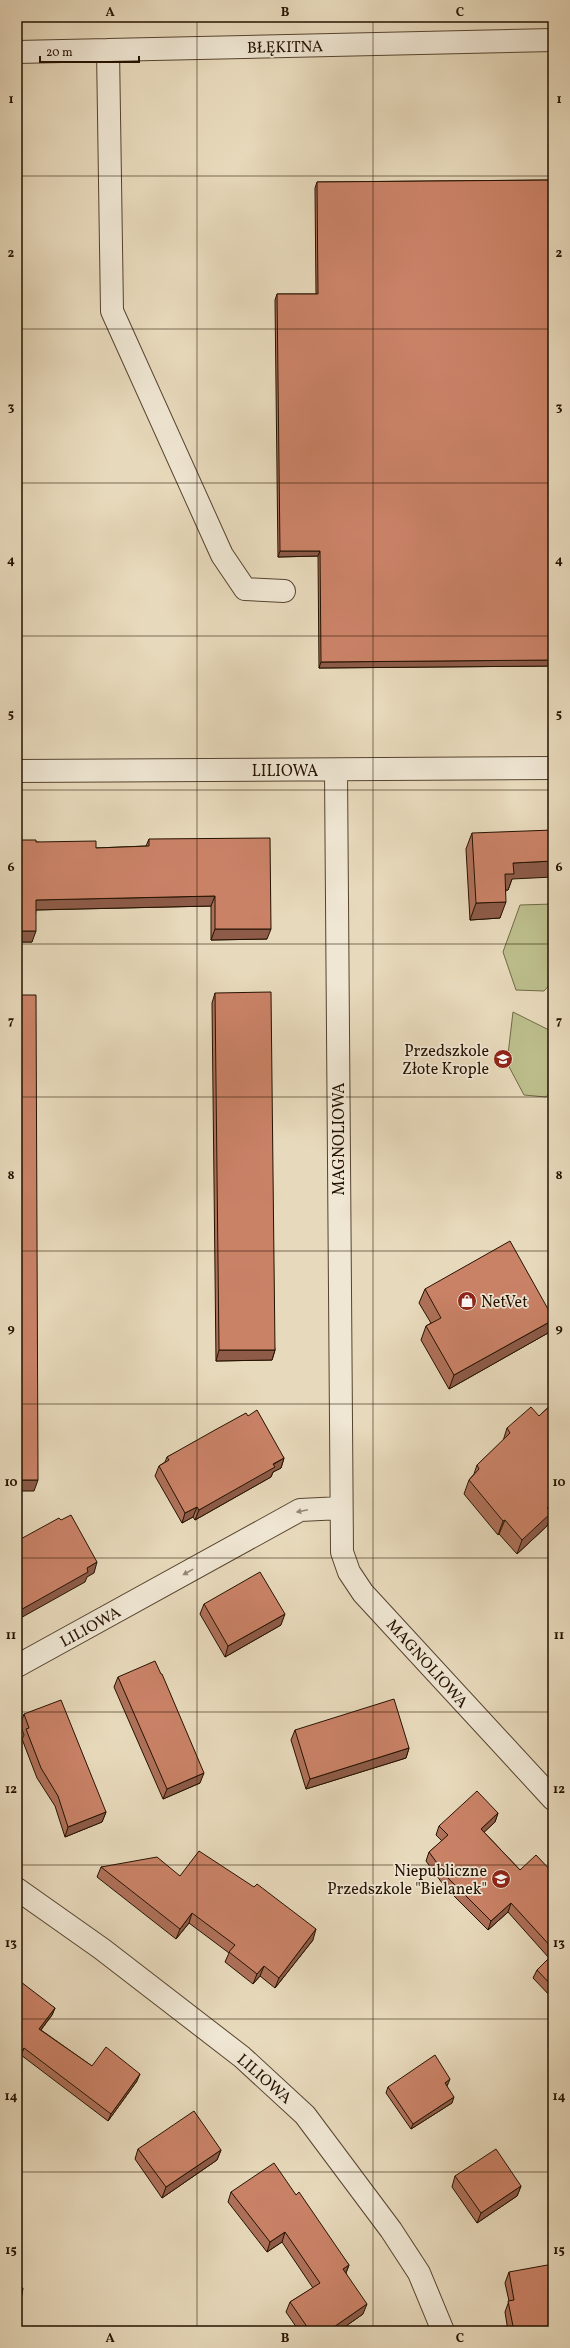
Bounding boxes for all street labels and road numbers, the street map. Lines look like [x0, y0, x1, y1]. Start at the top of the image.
street label: BŁĘKITNA [247, 36, 323, 60]
street label: LILIOWA [252, 761, 318, 783]
street label: MAGNOLIOWA [329, 1083, 351, 1195]
street label: LILIOWA [57, 1602, 125, 1653]
street label: MAGNOLIOWA [381, 1615, 472, 1714]
street label: LILIOWA [231, 2049, 296, 2110]

